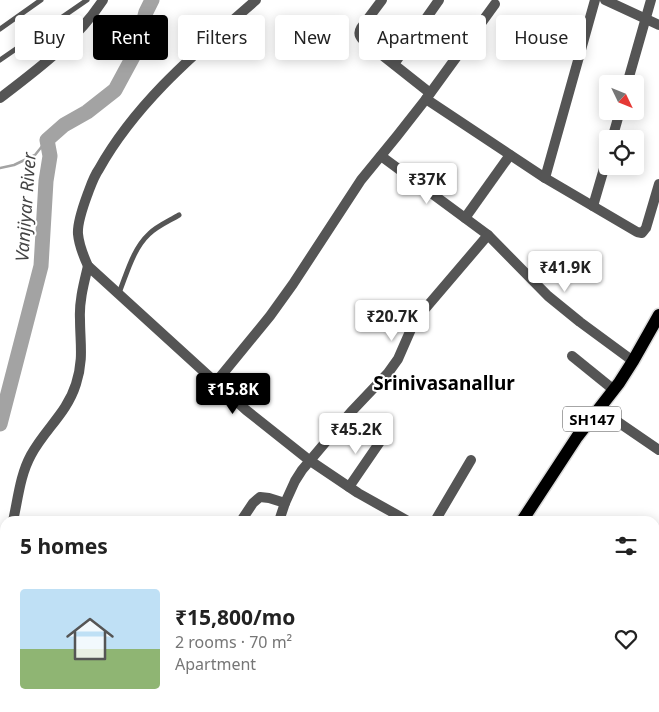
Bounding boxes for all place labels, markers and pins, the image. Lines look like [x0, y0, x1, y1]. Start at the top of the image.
pin: ₹37K [397, 162, 457, 205]
pin: ₹41.9K [524, 250, 606, 293]
pin: ₹20.7K [351, 300, 433, 342]
pin: ₹15.8K [192, 372, 274, 415]
pin: ₹45.2K [315, 412, 397, 455]

